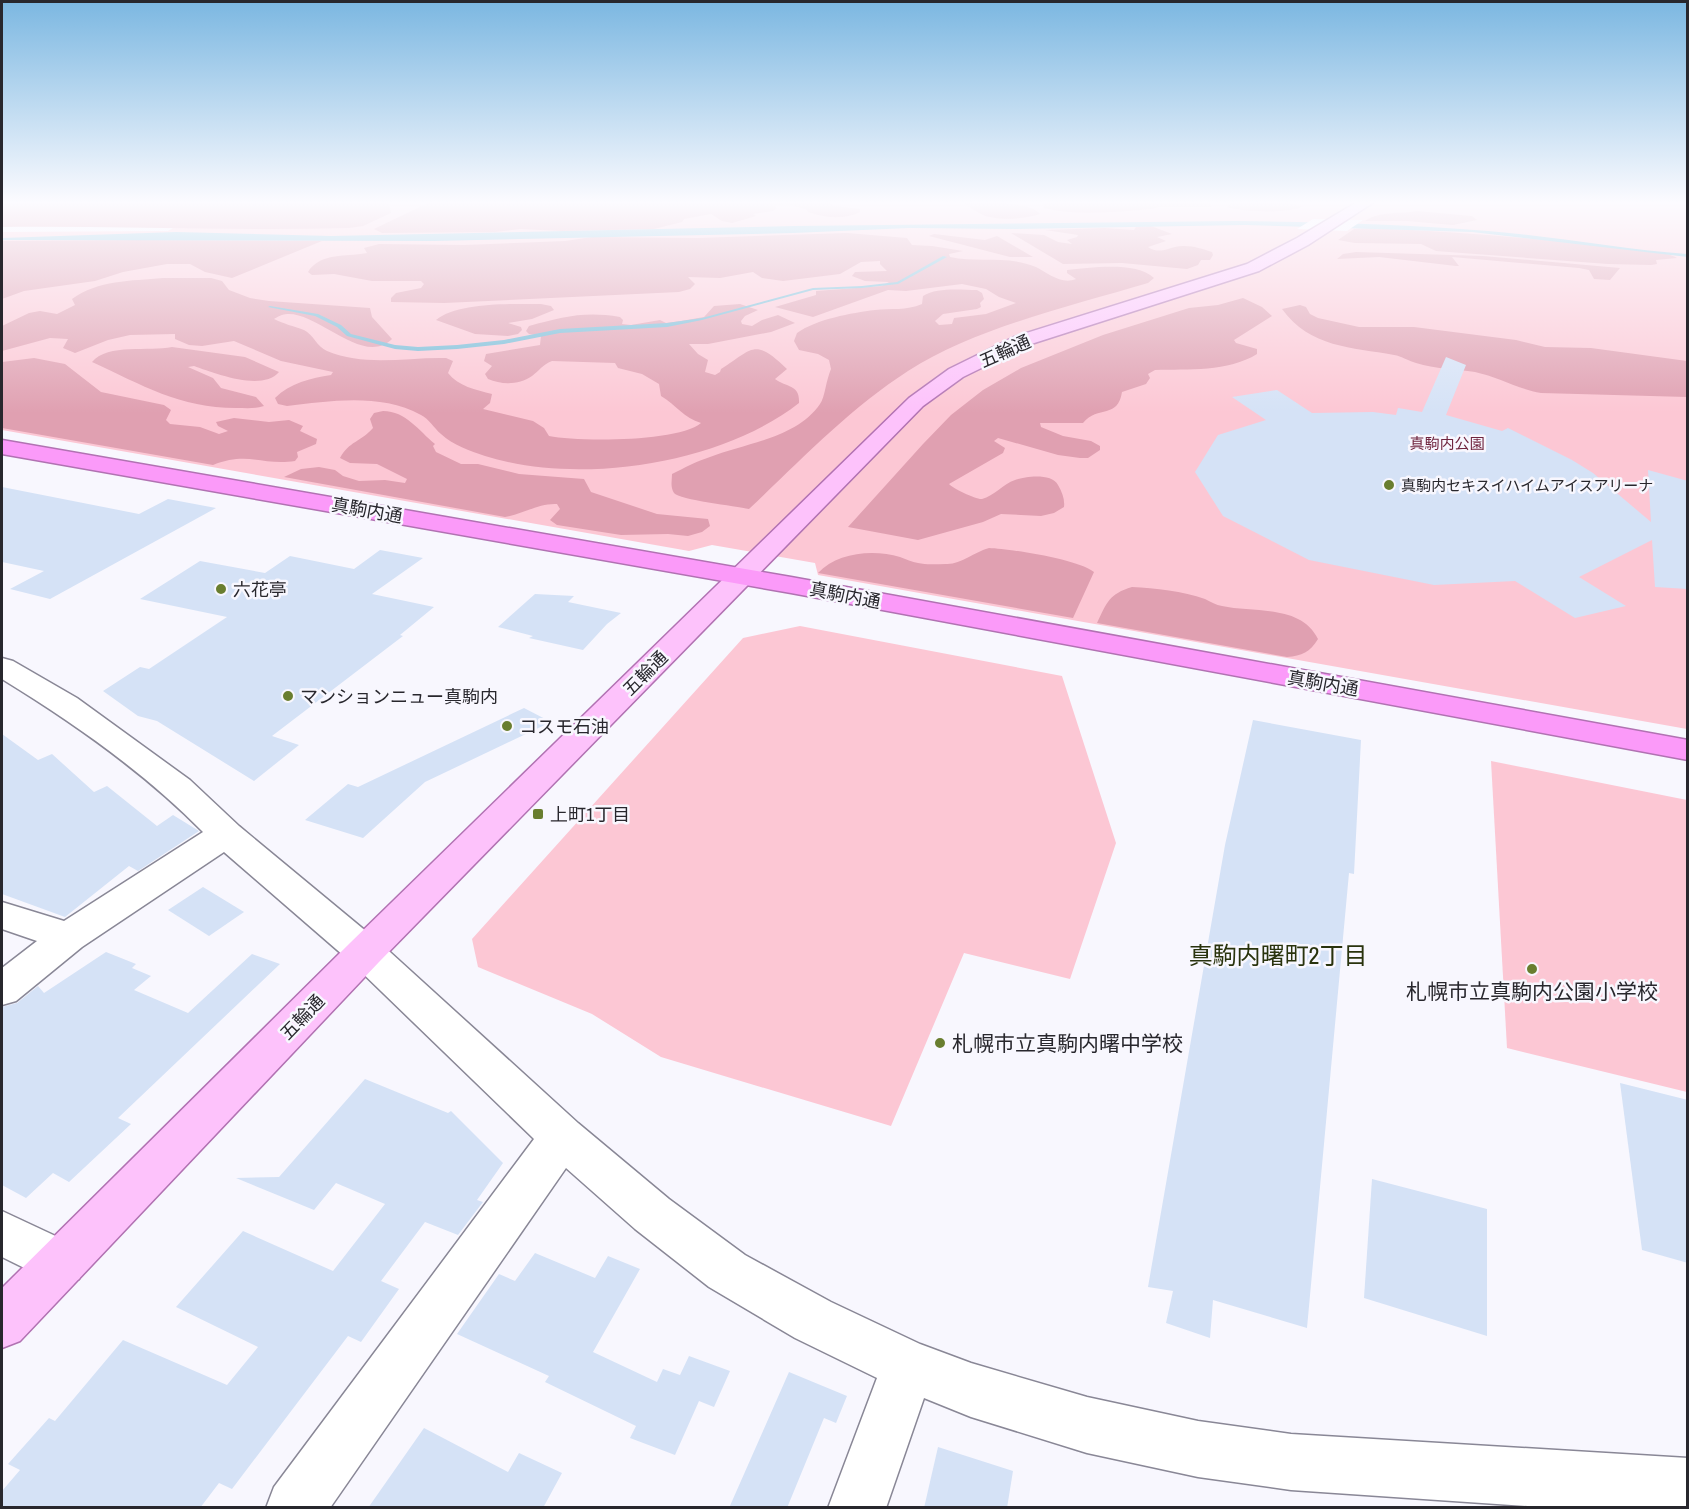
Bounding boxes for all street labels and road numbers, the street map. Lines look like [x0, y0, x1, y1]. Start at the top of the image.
street label: 五輪通 [975, 329, 1035, 373]
street label: 真駒内通 [329, 491, 405, 529]
street label: 真駒内通 [807, 576, 883, 614]
street label: 五輪通 [617, 645, 673, 701]
street label: 真駒内通 [1285, 664, 1361, 702]
street label: 五輪通 [274, 989, 330, 1045]

